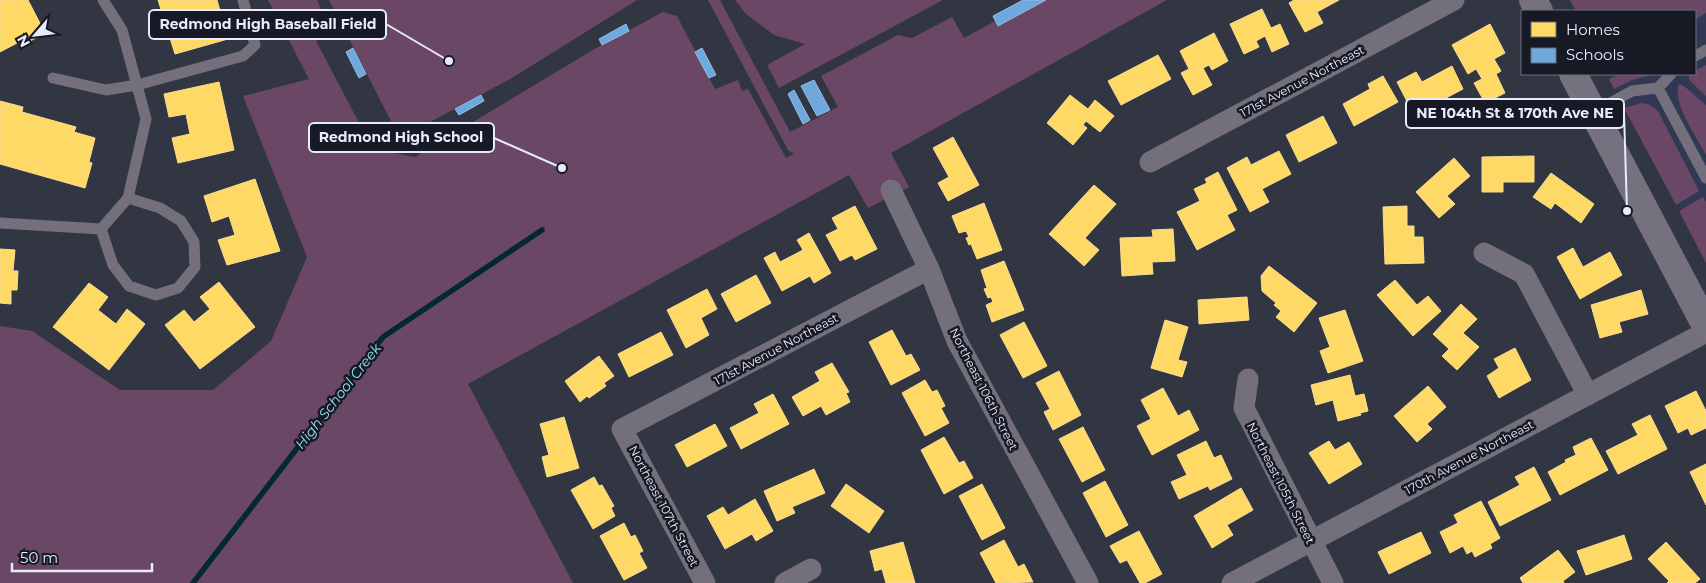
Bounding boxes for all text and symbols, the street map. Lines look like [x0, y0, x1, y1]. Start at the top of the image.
north arrow [10, 10, 60, 60]
callout: Redmond High Baseball Field [149, 10, 386, 39]
legend [1521, 10, 1696, 75]
text: Redmond High Baseball Field [159, 15, 377, 33]
text: Homes [1566, 20, 1620, 39]
text: N [13, 32, 34, 50]
street label: 171st Avenue Northeast [1237, 42, 1367, 120]
text: Schools [1566, 45, 1624, 64]
callout: NE 104th St & 170th Ave NE [1406, 99, 1624, 128]
text: NE 104th St & 170th Ave NE [1416, 104, 1614, 122]
callout: Redmond High School [309, 123, 494, 152]
text: Redmond High School [319, 128, 483, 146]
street label: 171st Avenue Northeast [711, 310, 841, 388]
street label: Northeast 106th Street [947, 325, 1021, 453]
water label: High School Creek [291, 339, 385, 453]
street label: 170th Avenue Northeast [1402, 417, 1536, 497]
street label: Northeast 105th Street [1244, 420, 1318, 547]
street label: Northeast 107th Street [626, 443, 702, 569]
scale bar [12, 540, 152, 572]
text: 50 m [20, 548, 58, 567]

